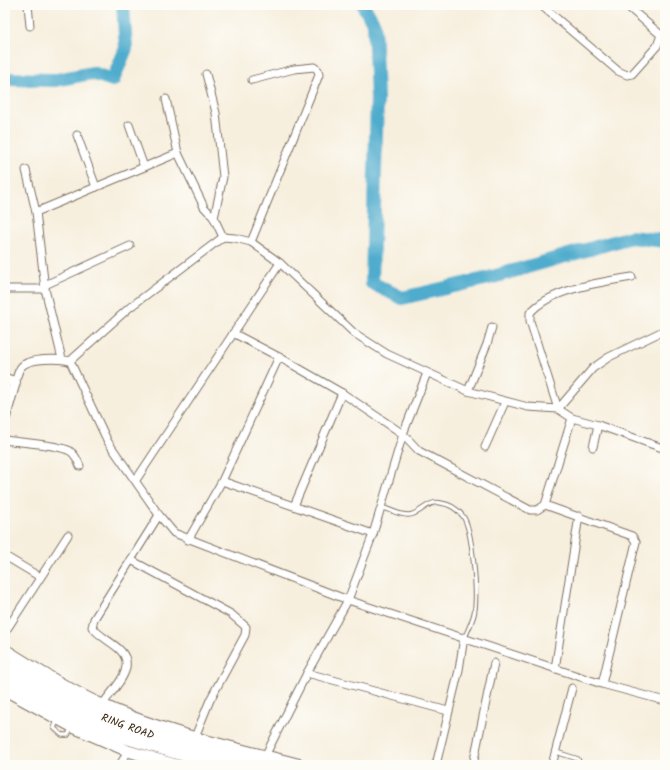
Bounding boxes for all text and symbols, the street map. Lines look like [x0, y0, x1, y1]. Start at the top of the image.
street label: RING ROAD [99, 709, 157, 745]

